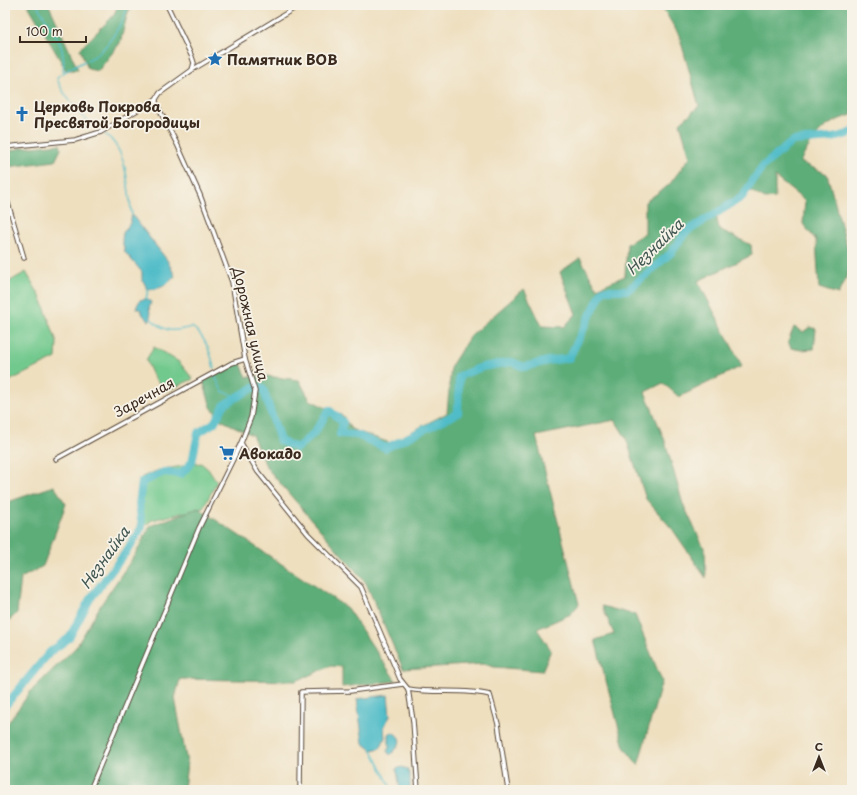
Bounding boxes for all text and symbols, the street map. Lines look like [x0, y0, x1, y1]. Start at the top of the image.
scale bar [20, 18, 86, 44]
text: 100 m [26, 22, 63, 40]
place label: Памятник ВОВ [227, 49, 337, 70]
place icon: Памятник ВОВ [206, 50, 224, 68]
place label: Церковь Покрова Пресвятой Богородицы [34, 96, 200, 133]
church icon: Церковь Покрова Пресвятой Богородицы [13, 105, 31, 123]
water label: Незнайка [620, 212, 688, 279]
street label: Дорожная улица [227, 264, 274, 383]
street label: Заречная [110, 372, 178, 422]
place label: Авокадо [238, 443, 301, 464]
supermarket icon: Авокадо [218, 444, 236, 462]
water label: Незнайка [73, 521, 135, 593]
north arrow [799, 737, 839, 777]
text: С [815, 738, 823, 755]

